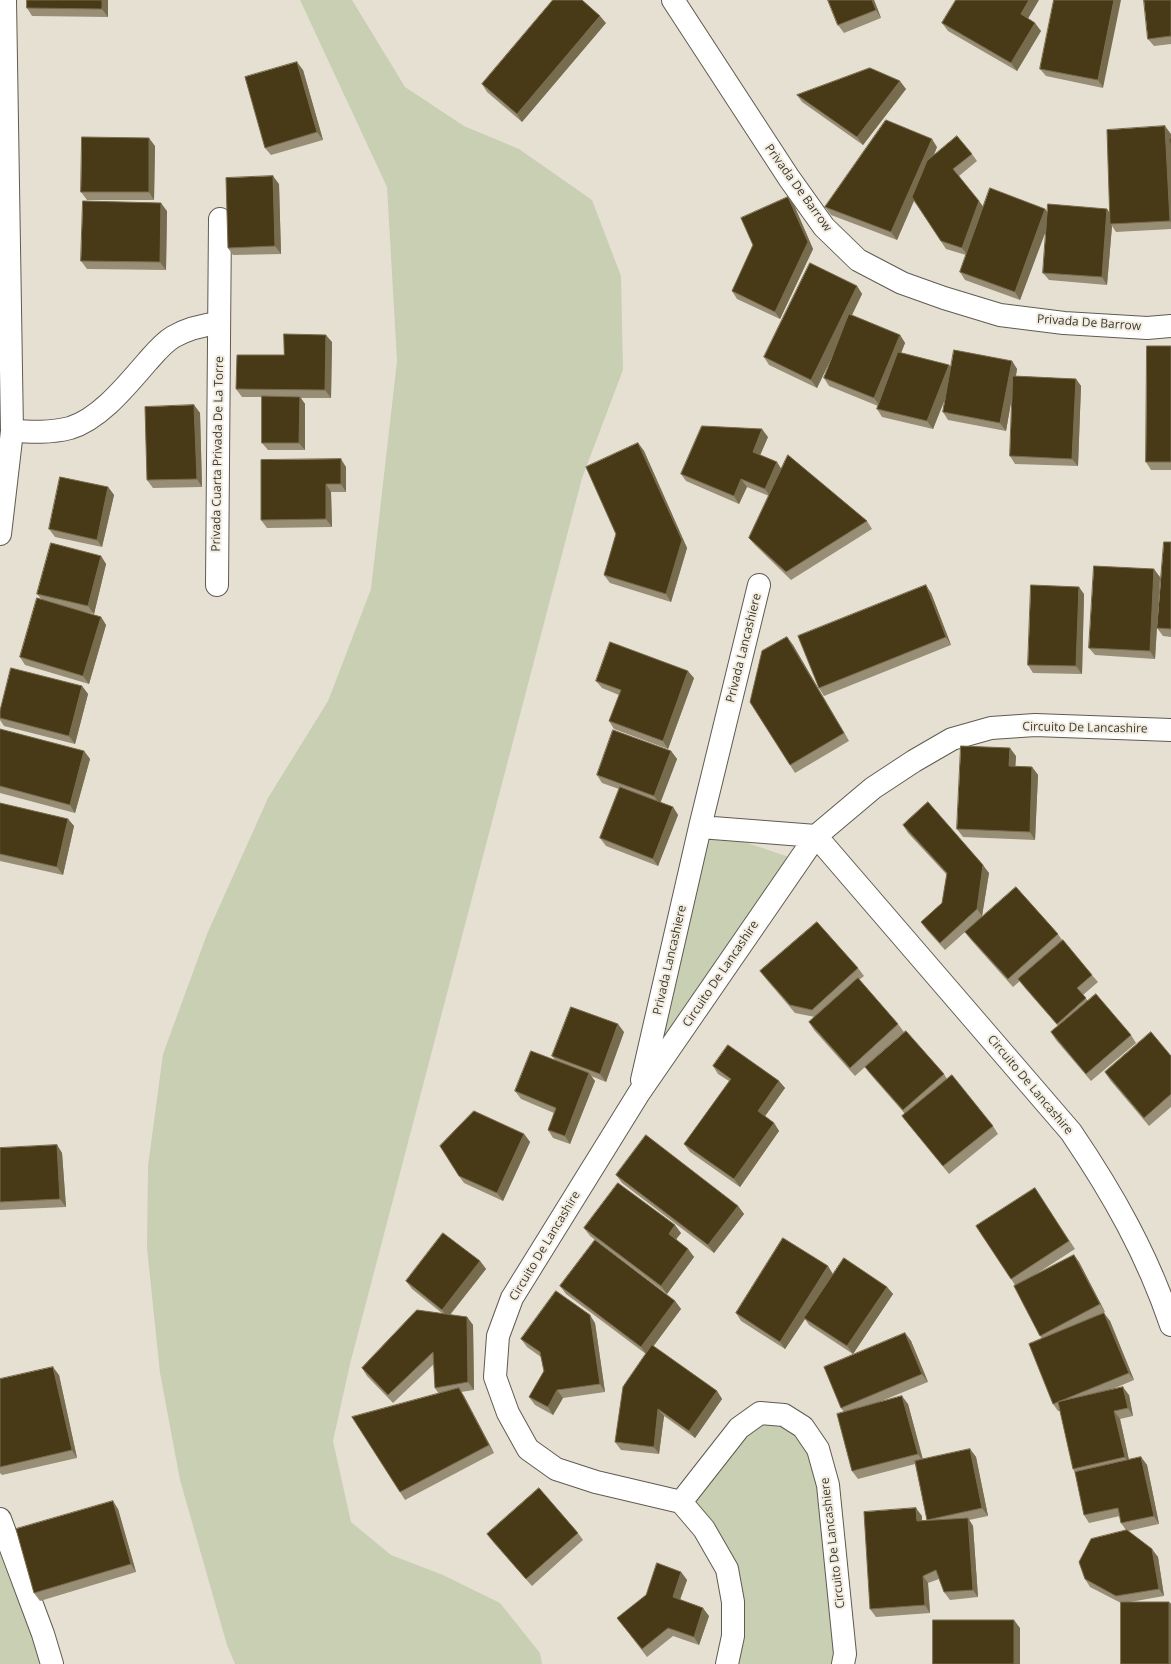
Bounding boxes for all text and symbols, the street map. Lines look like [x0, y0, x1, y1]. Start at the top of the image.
street label: Privada De Barrow [762, 142, 834, 234]
street label: Privada De Barrow [1036, 312, 1142, 334]
street label: Privada Cuarta Privada De La Torre [209, 356, 227, 552]
street label: Privada Lancashiere [723, 592, 765, 704]
street label: Circuito De Lancashire [1022, 720, 1148, 736]
street label: Privada Lancashiere [650, 904, 690, 1016]
street label: Circuito De Lancashire [680, 918, 762, 1030]
street label: Circuito De Lancashire [984, 1032, 1076, 1138]
street label: Circuito De Lancashire [507, 1189, 583, 1303]
street label: Circuito De Lancashiere [818, 1477, 848, 1609]

